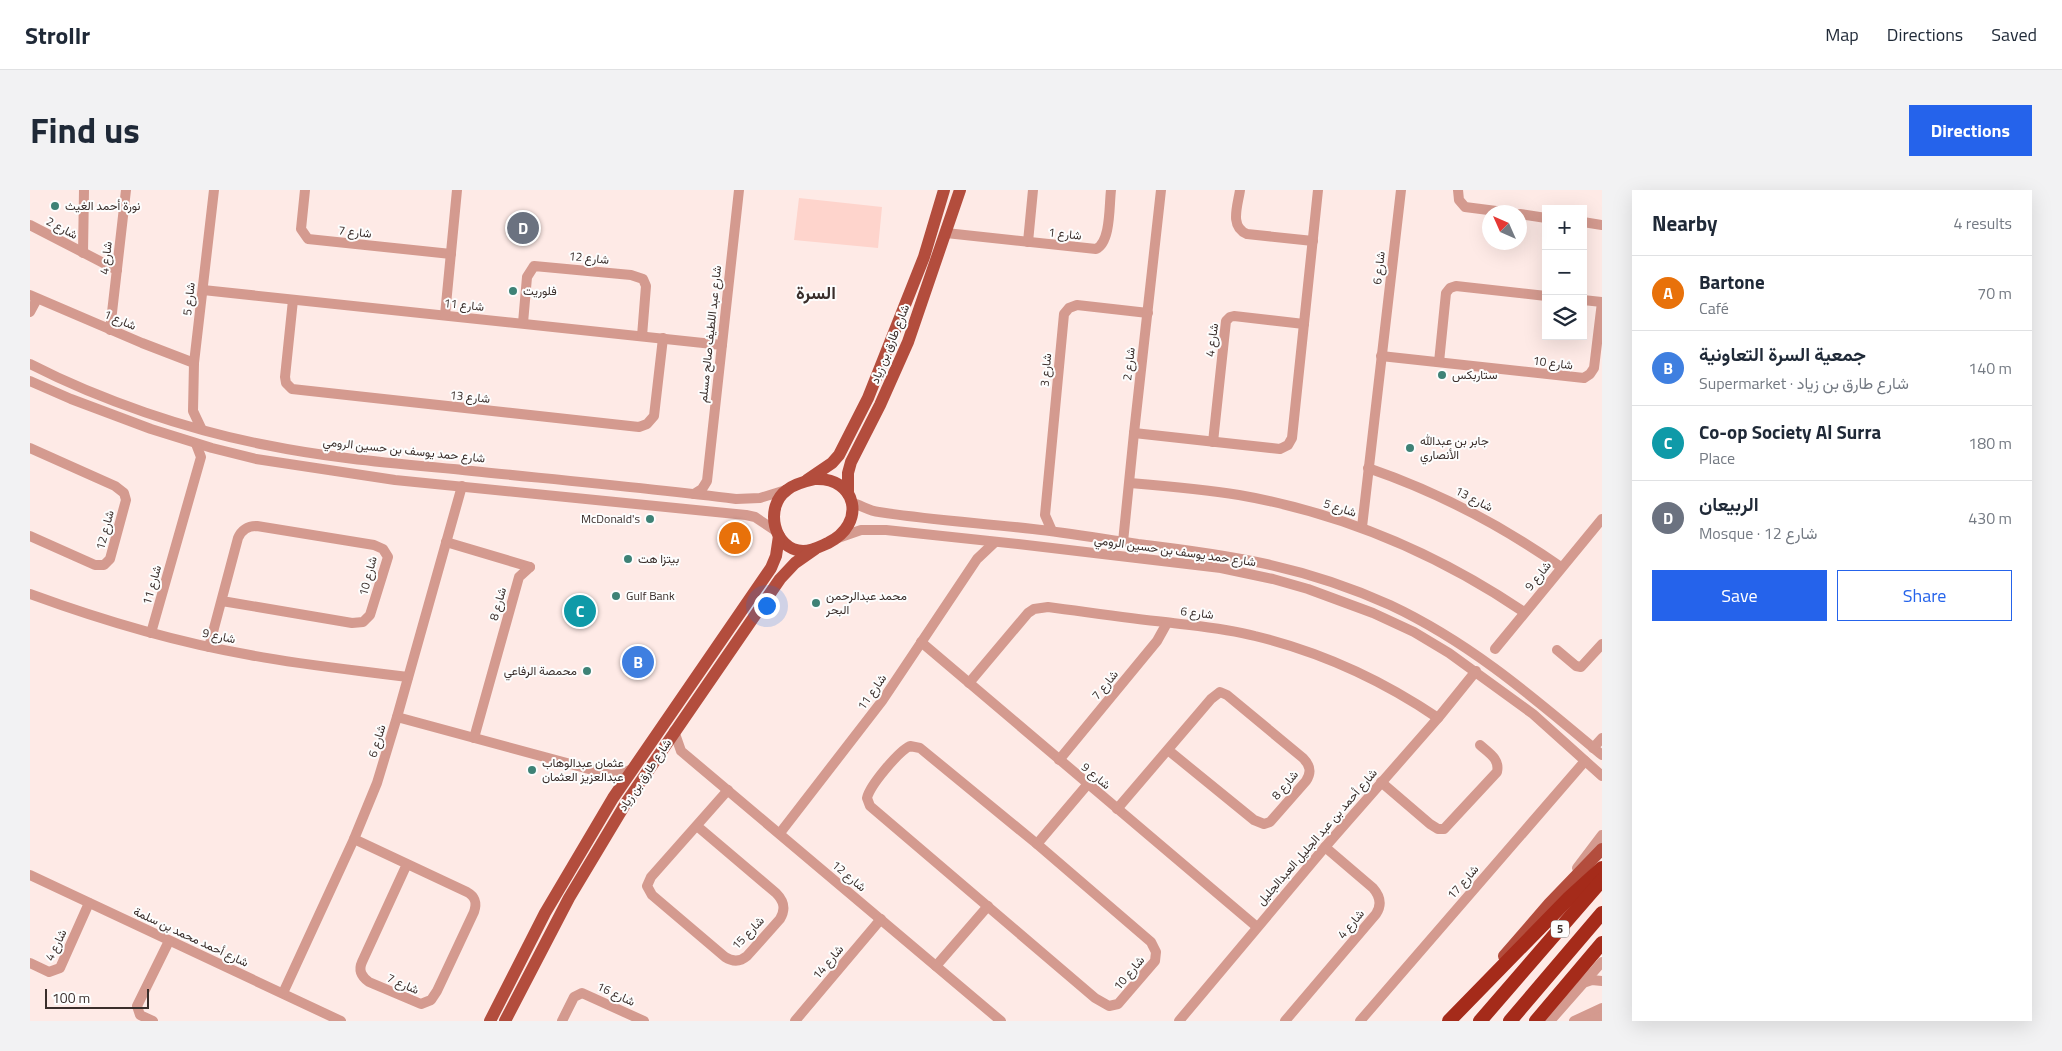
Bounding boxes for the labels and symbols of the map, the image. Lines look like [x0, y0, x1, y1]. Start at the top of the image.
place label: نورة أحمد الغيث [65, 196, 141, 215]
marker: نورة أحمد الغيث [49, 200, 61, 212]
north arrow [1482, 205, 1527, 250]
pin: D [507, 209, 539, 247]
street label: شارع 2 [43, 211, 81, 244]
street label: شارع 7 [337, 220, 373, 243]
street label: شارع 1 [1047, 222, 1083, 245]
street label: شارع 4 [94, 240, 117, 276]
street label: شارع 12 [568, 246, 610, 269]
street label: شارع 6 [1367, 250, 1390, 286]
street label: شارع عبد اللطيف صالح مسلم [693, 264, 726, 404]
district label: السرة [796, 279, 836, 306]
street label: شارع 5 [177, 281, 200, 317]
place label: فلوريت [523, 281, 557, 300]
marker: فلوريت [507, 285, 519, 297]
street label: شارع 11 [443, 293, 485, 316]
street label: شارع طارق بن زياد [865, 301, 914, 386]
street label: شارع 1 [101, 304, 139, 335]
street label: شارع 4 [1200, 322, 1223, 358]
street label: شارع 2 [1117, 346, 1140, 382]
street label: شارع 10 [1532, 351, 1574, 374]
street label: شارع 3 [1035, 352, 1056, 387]
place label: ستاربكس [1452, 365, 1498, 384]
marker: ستاربكس [1436, 369, 1448, 381]
street label: شارع 13 [449, 385, 491, 408]
place label: جابر بن عبدالله الأنصاري [1420, 431, 1489, 465]
street label: شارع حمد يوسف بن حسين الرومي [322, 432, 486, 468]
marker: جابر بن عبدالله الأنصاري [1404, 442, 1416, 454]
street label: شارع 13 [1452, 481, 1496, 516]
street label: شارع 5 [1321, 493, 1359, 522]
street label: شارع 12 [90, 508, 119, 552]
place label: McDonald's [581, 509, 640, 528]
marker: McDonald's [644, 513, 656, 525]
pin: A [719, 519, 751, 557]
street label: شارع حمد يوسف بن حسين الرومي [1093, 530, 1257, 572]
place label: بيتزا هت [638, 549, 679, 568]
marker: بيتزا هت [622, 553, 634, 565]
street label: شارع 10 [353, 554, 382, 598]
street label: شارع 9 [1520, 557, 1556, 595]
street label: شارع 11 [137, 563, 166, 607]
street label: شارع 8 [484, 585, 511, 623]
place label: Gulf Bank [626, 586, 675, 605]
place label: محمد عبدالرحمن البحر [825, 586, 907, 619]
marker: Gulf Bank [610, 590, 622, 602]
pin: C [564, 592, 596, 630]
your location [754, 593, 780, 619]
marker: محمد عبدالرحمن البحر [810, 597, 822, 609]
street label: شارع 6 [1179, 601, 1215, 624]
street label: شارع 9 [201, 623, 237, 648]
pin: B [622, 643, 654, 681]
place label: محمصة الرفاعي [504, 661, 577, 681]
marker: محمصة الرفاعي [581, 665, 593, 677]
street label: شارع 7 [1087, 666, 1123, 704]
street label: شارع 11 [852, 670, 891, 714]
street label: شارع 6 [363, 722, 391, 760]
street label: شارع طارق بن زياد [613, 735, 676, 815]
place label: عثمان عبدالوهاب عبدالعزيز العثمان [542, 753, 624, 786]
street label: شارع 9 [1077, 758, 1115, 794]
marker: عثمان عبدالوهاب عبدالعزيز العثمان [526, 764, 538, 776]
street label: شارع أحمد بن عبد الجليل العبدالجليل [1252, 764, 1382, 909]
street label: شارع 8 [1267, 766, 1303, 804]
street label: شارع 12 [828, 855, 871, 896]
street label: شارع 17 [1442, 860, 1483, 903]
street label: شارع أحمد محمد بن سلمة [130, 901, 252, 972]
street label: شارع 4 [1333, 905, 1369, 943]
street label: شارع 15 [727, 912, 768, 954]
road number: 5 [1551, 921, 1569, 938]
street label: شارع 4 [40, 926, 71, 964]
street label: شارع 14 [807, 940, 848, 983]
street label: شارع 10 [1108, 951, 1149, 994]
street label: شارع 7 [384, 968, 422, 999]
street label: شارع 16 [594, 976, 638, 1011]
scale bar [45, 986, 149, 1009]

